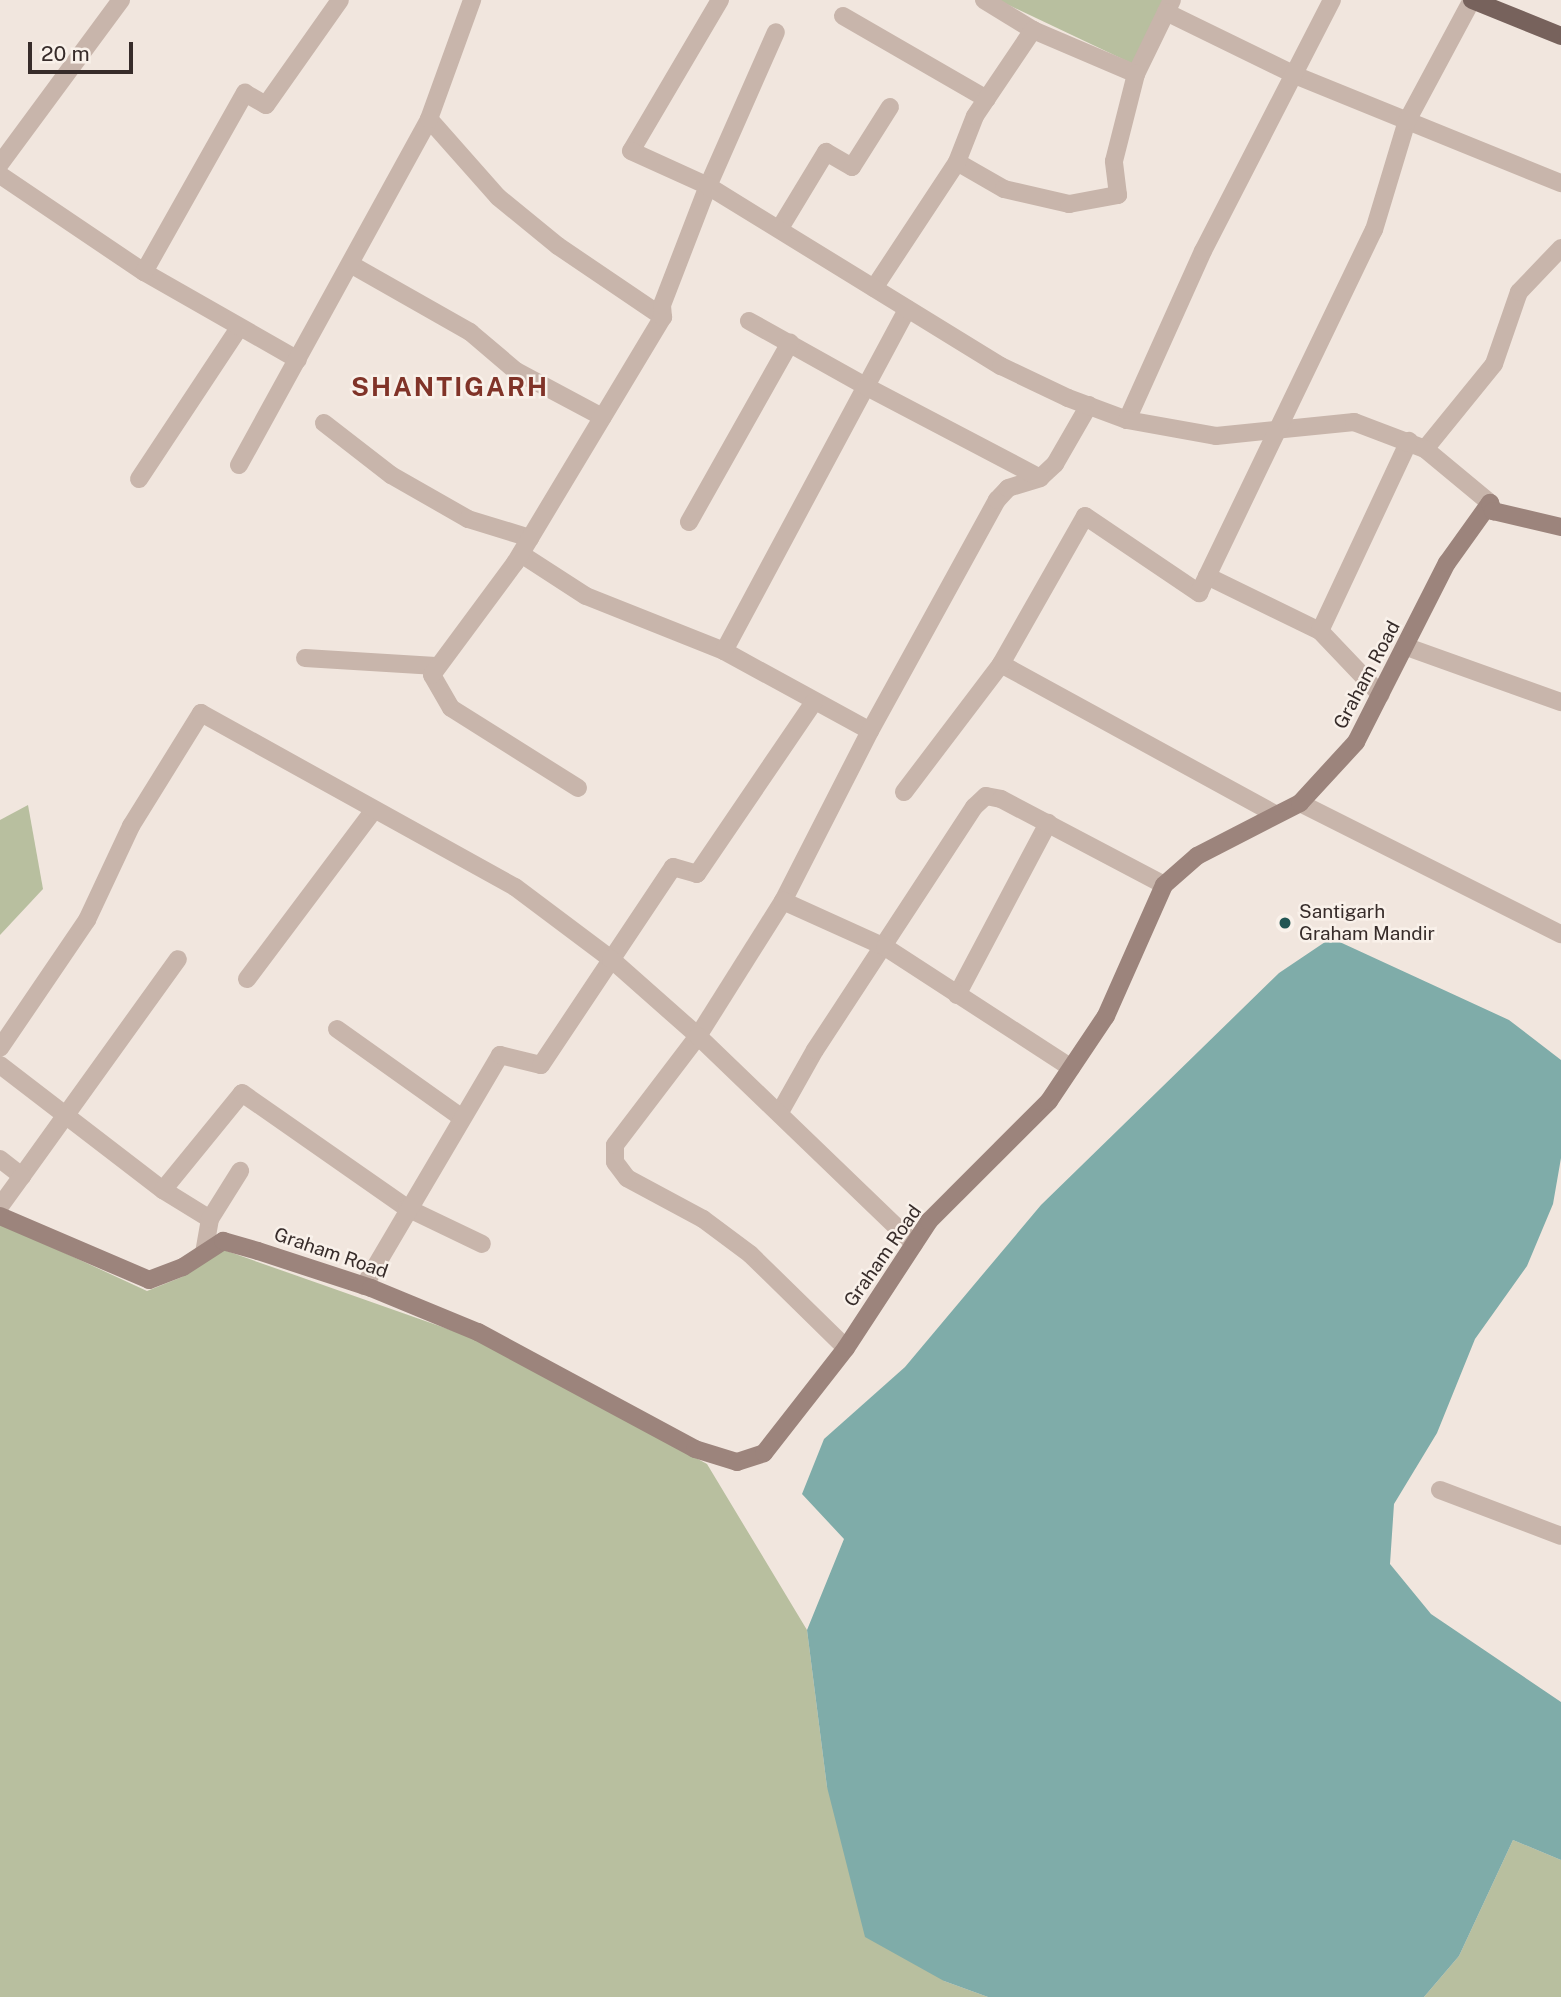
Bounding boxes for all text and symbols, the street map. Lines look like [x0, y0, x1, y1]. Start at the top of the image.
scale bar [32, 28, 136, 72]
text: 20 m [41, 41, 90, 66]
district label: SHANTIGARH [352, 371, 548, 403]
street label: Graham Road [1329, 617, 1405, 733]
place label: Santigarh Graham Mandir [1299, 901, 1435, 945]
marker: Santigarh Graham Mandir [1277, 915, 1293, 931]
street label: Graham Road [840, 1201, 926, 1311]
street label: Graham Road [271, 1223, 391, 1283]

